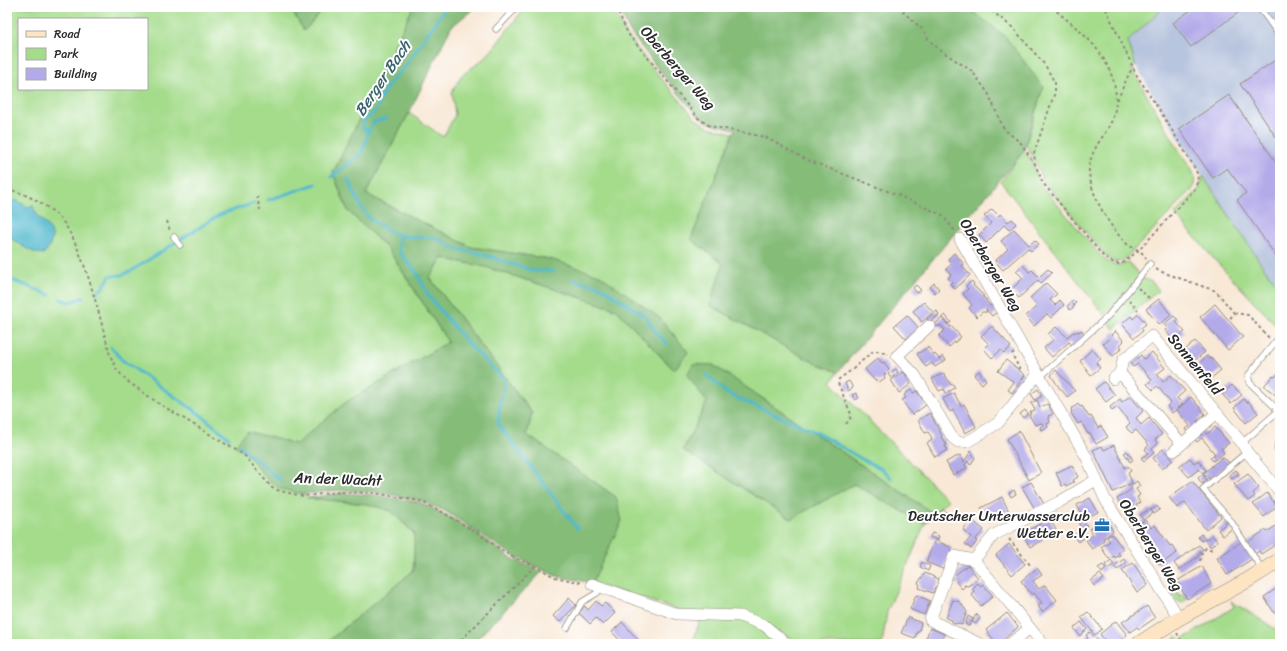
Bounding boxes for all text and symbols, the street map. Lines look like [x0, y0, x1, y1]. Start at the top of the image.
legend [18, 18, 148, 90]
street label: Oberberger Weg [634, 20, 723, 117]
text: Road [54, 23, 81, 45]
water label: Berger Bach [346, 33, 419, 122]
text: Park [54, 43, 79, 65]
text: Building [54, 63, 97, 85]
street label: Oberberger Weg [953, 213, 1029, 317]
street label: Sonnenfeld [1161, 327, 1230, 402]
street label: An der Wacht [293, 464, 383, 494]
street label: Oberberger Weg [1112, 493, 1190, 597]
place label: Deutscher Unterwasserclub Wetter e.V. [908, 503, 1090, 546]
office icon: Deutscher Unterwasserclub Wetter e.V. [1093, 516, 1111, 534]

